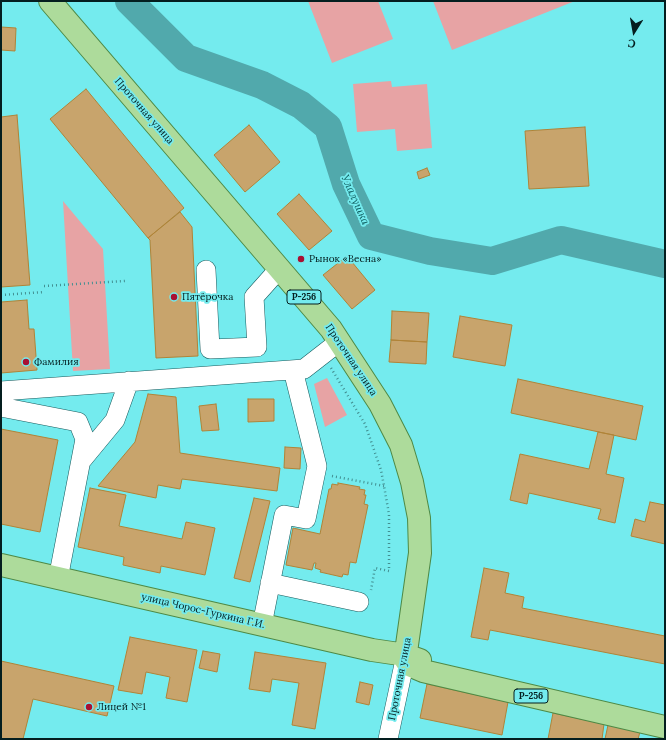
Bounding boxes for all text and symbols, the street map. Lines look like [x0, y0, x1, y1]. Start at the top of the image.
north arrow [614, 12, 654, 52]
text: С [627, 36, 637, 51]
street label: Проточная улица [112, 75, 176, 147]
water label: Улалушка [338, 173, 372, 227]
place label: Рынок «Весна» [309, 253, 381, 265]
marker: Рынок «Весна» [296, 254, 306, 264]
road number: Р-256 [287, 290, 321, 304]
place label: Пятёрочка [182, 291, 233, 303]
marker: Пятёрочка [169, 292, 179, 302]
street label: Проточная улица [323, 322, 379, 398]
place label: Фамилия [34, 356, 79, 368]
marker: Фамилия [21, 357, 31, 367]
street label: улица Чорос-Гуркина Г.И. [140, 591, 266, 631]
street label: Проточная улица [386, 637, 414, 721]
road number: Р-256 [514, 689, 548, 703]
place label: Лицей №1 [97, 701, 146, 713]
marker: Лицей №1 [84, 702, 94, 712]

